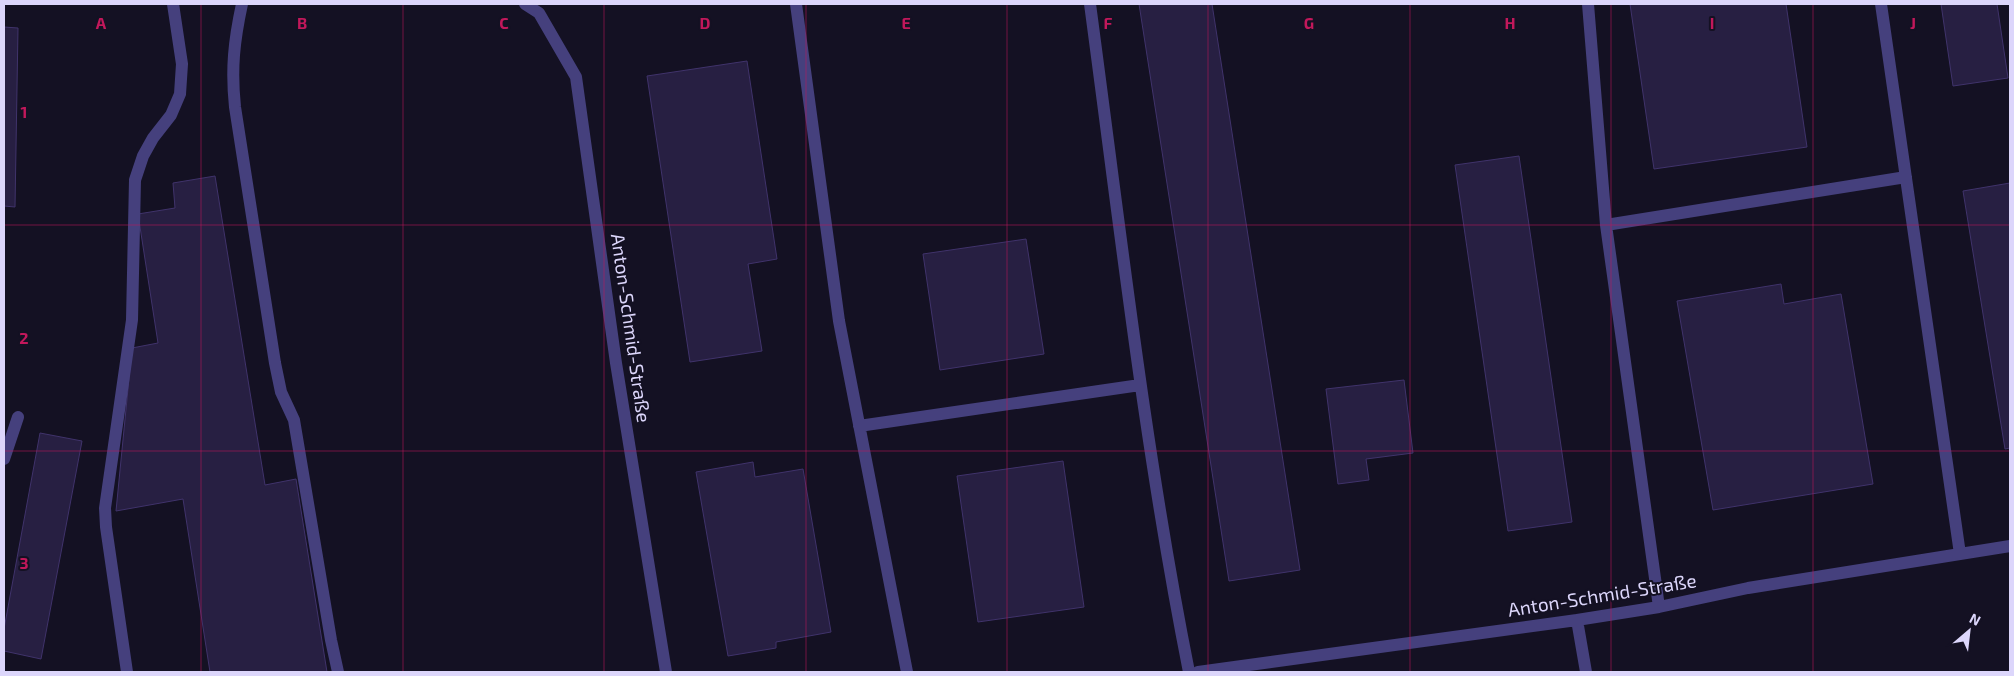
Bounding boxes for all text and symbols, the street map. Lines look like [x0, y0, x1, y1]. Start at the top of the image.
text: A [96, 13, 107, 32]
text: B [297, 13, 307, 32]
text: C [499, 13, 509, 32]
text: D [700, 13, 711, 32]
text: E [901, 13, 911, 32]
text: F [1104, 13, 1113, 32]
text: G [1304, 13, 1314, 32]
text: H [1504, 13, 1516, 32]
text: I [1710, 13, 1714, 32]
text: J [1910, 13, 1916, 32]
text: 1 [21, 102, 27, 121]
street label: Anton-Schmid-Straße [607, 232, 656, 424]
text: 2 [19, 328, 29, 347]
text: 3 [19, 553, 29, 572]
street label: Anton-Schmid-Straße [1506, 568, 1698, 621]
north arrow [1944, 606, 1994, 656]
text: N [1967, 609, 1984, 629]

